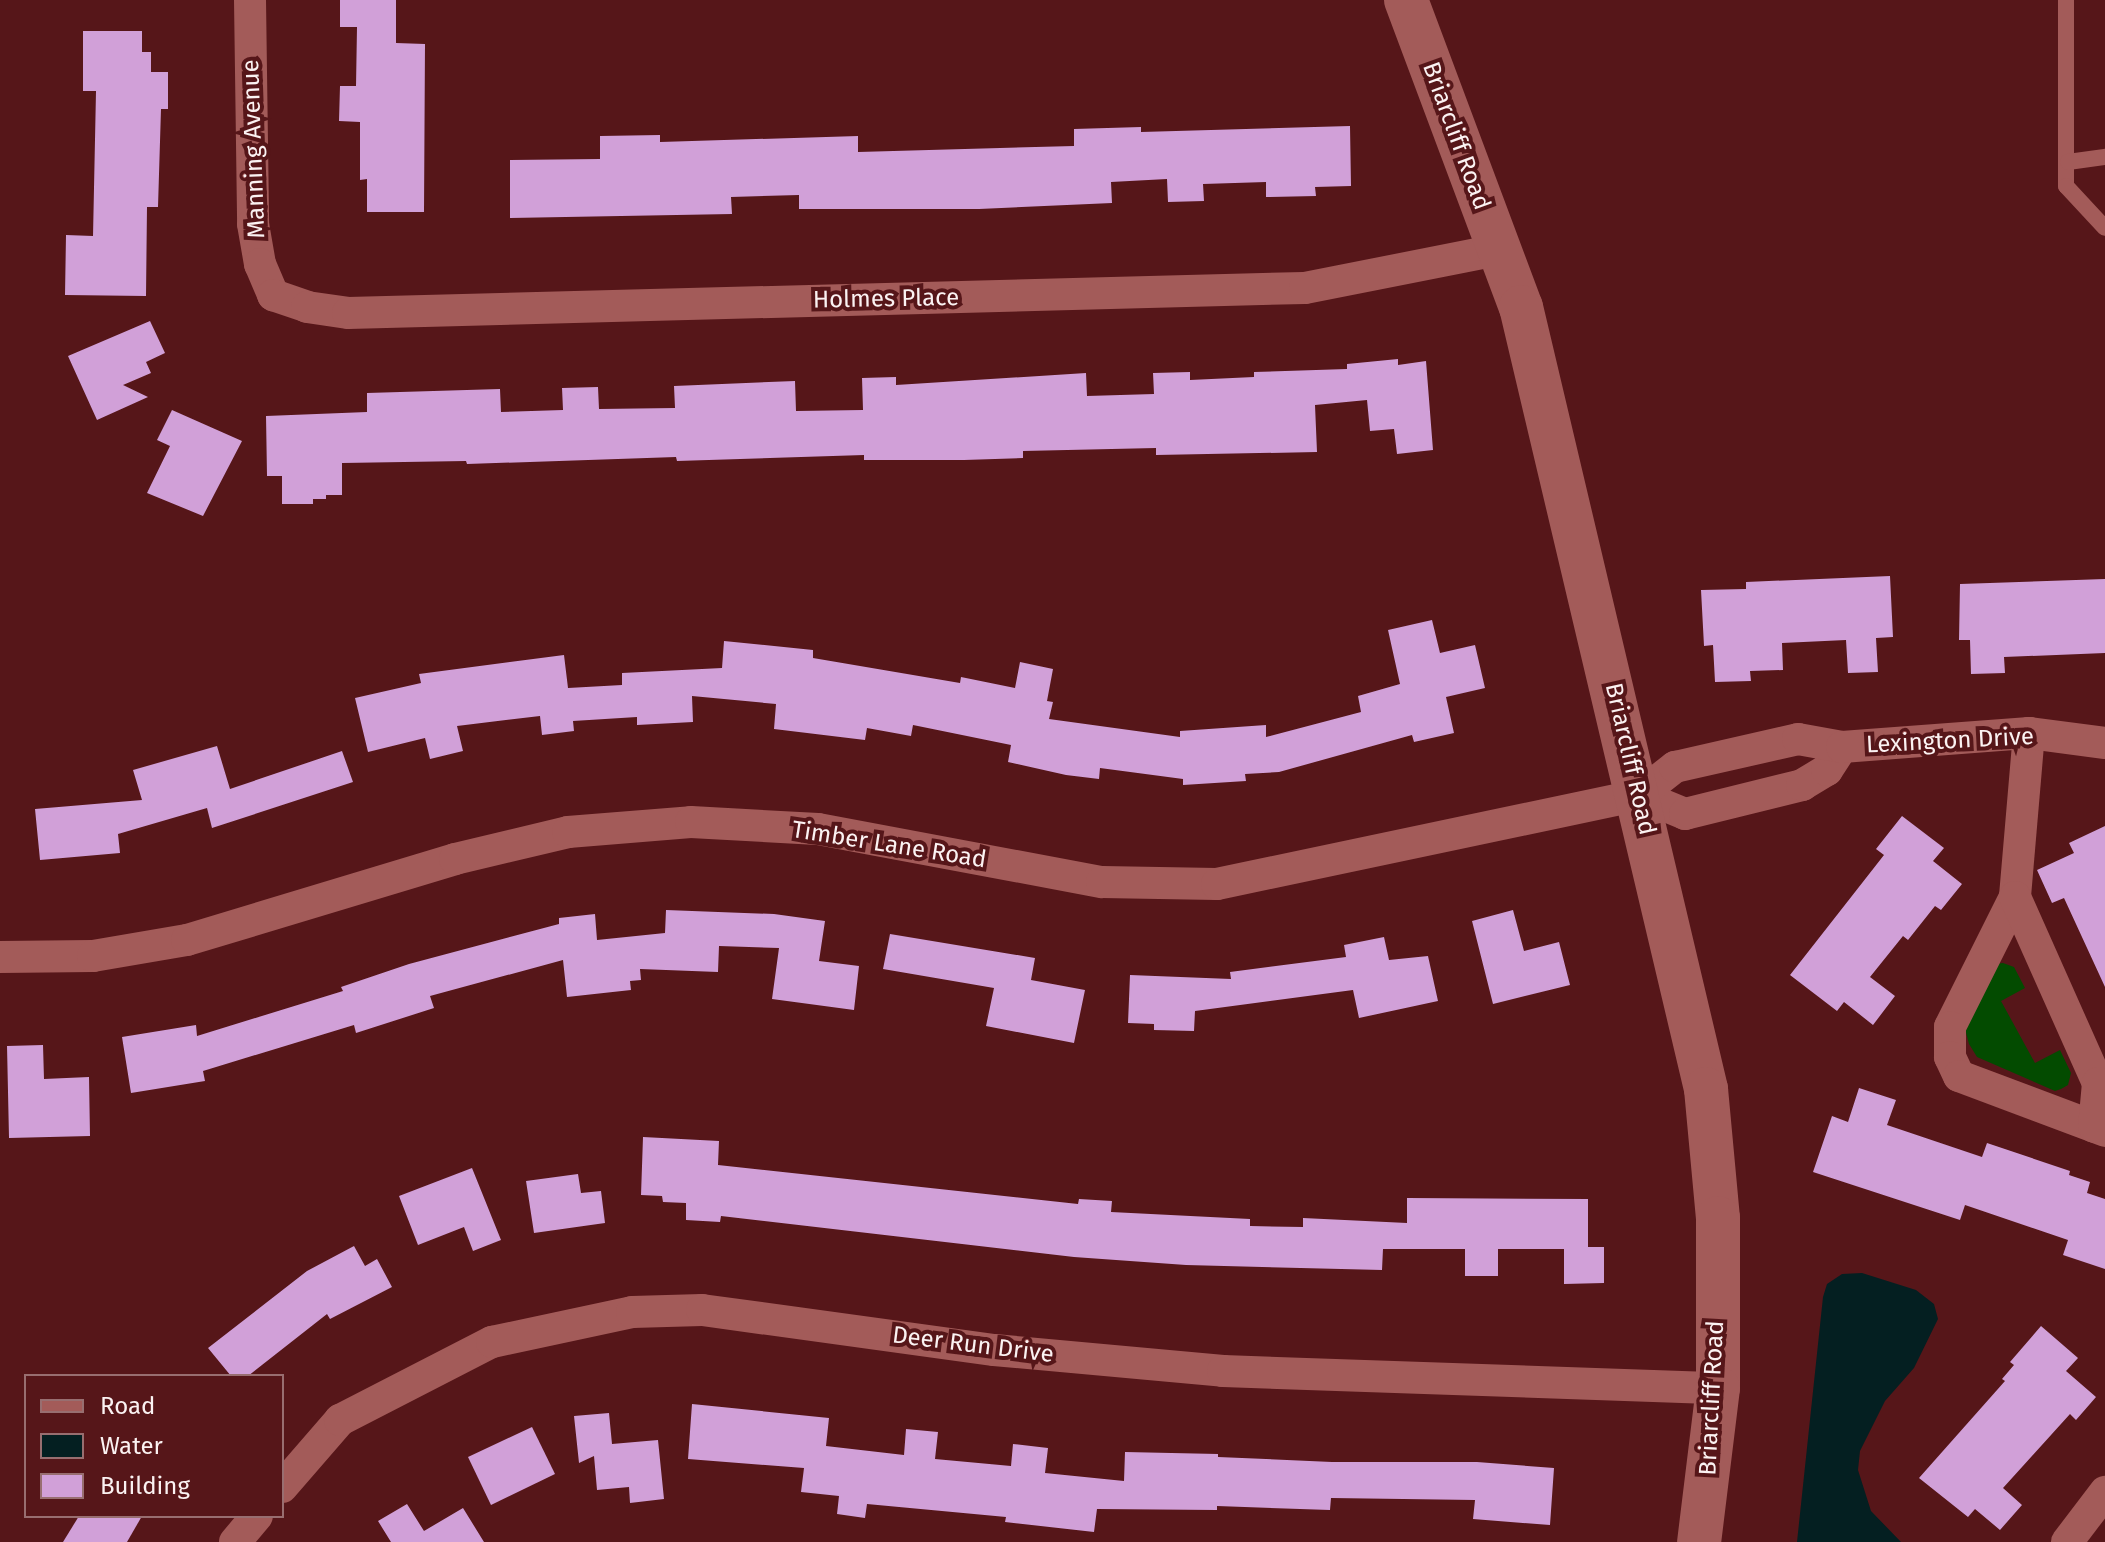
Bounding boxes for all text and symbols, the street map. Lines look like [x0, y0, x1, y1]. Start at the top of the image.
street label: Briarcliff Road [1416, 58, 1496, 214]
street label: Manning Avenue [236, 59, 272, 239]
street label: Holmes Place [813, 283, 959, 315]
street label: Briarcliff Road [1599, 680, 1661, 838]
street label: Lexington Drive [1865, 722, 2035, 760]
street label: Timber Lane Road [790, 815, 988, 875]
street label: Briarcliff Road [1694, 1320, 1730, 1476]
street label: Deer Run Drive [891, 1321, 1055, 1369]
legend [24, 1374, 284, 1518]
text: Road [100, 1392, 155, 1420]
text: Water [100, 1432, 163, 1460]
text: Building [100, 1472, 190, 1500]

